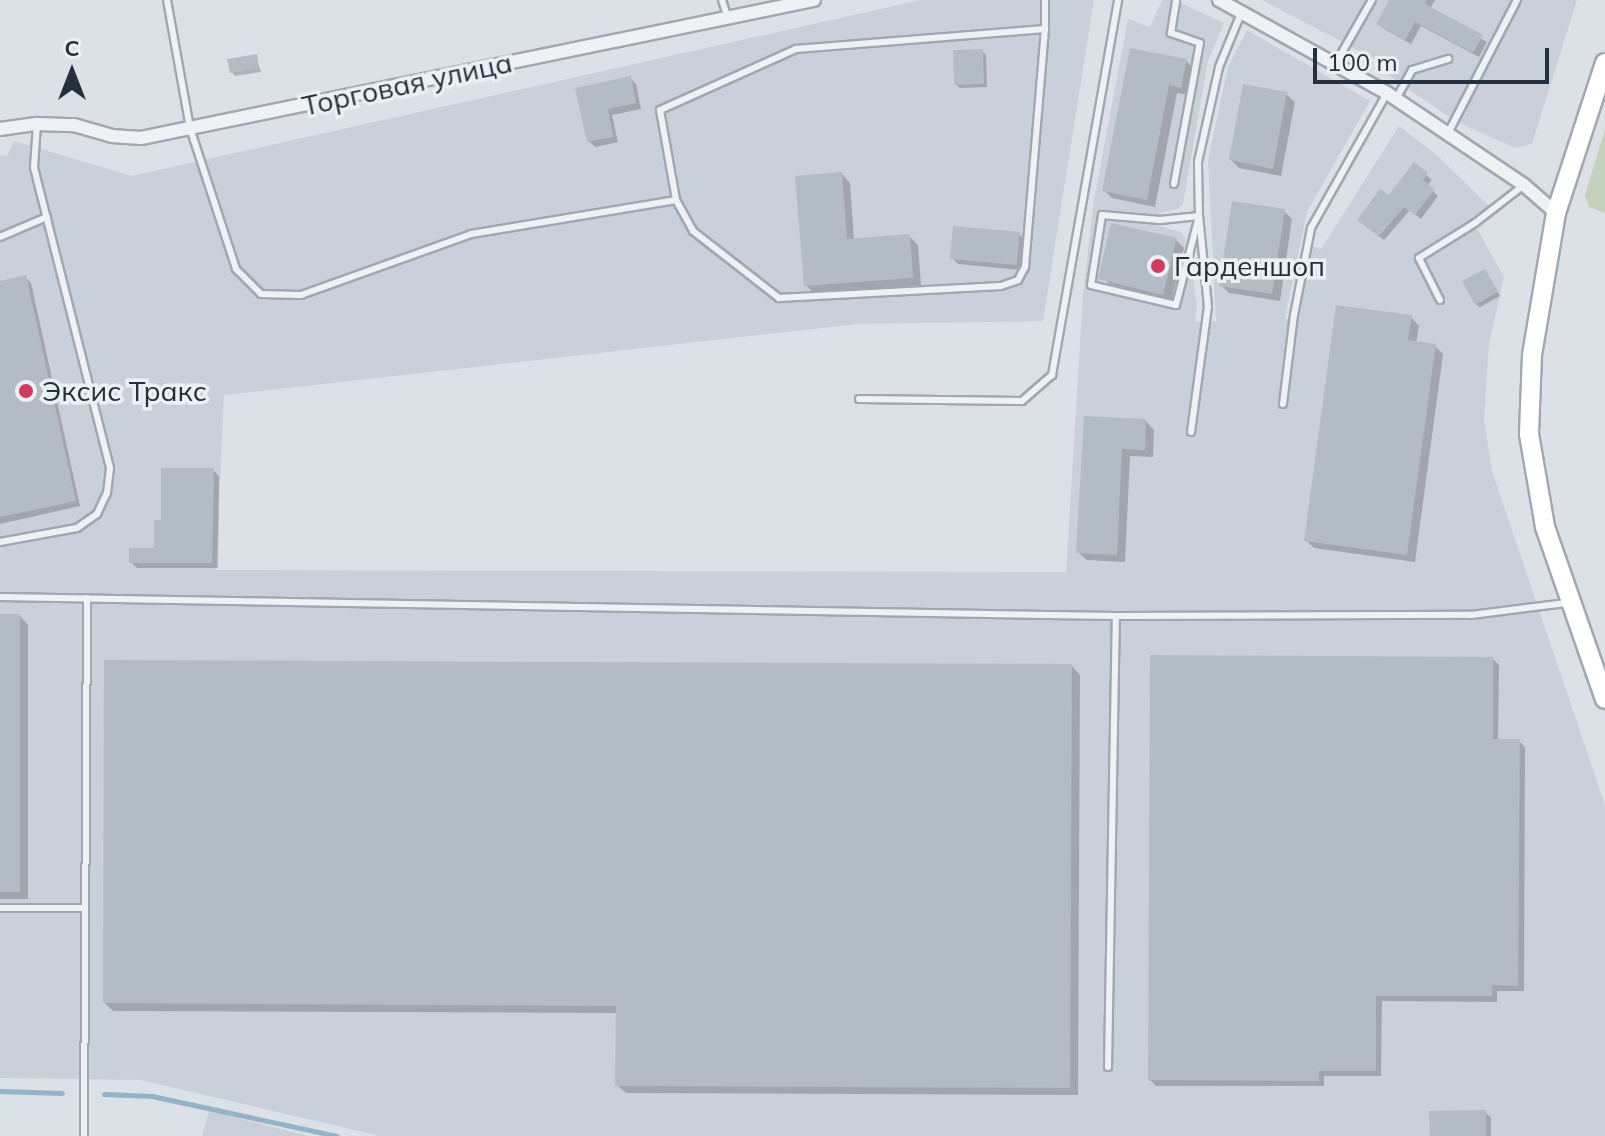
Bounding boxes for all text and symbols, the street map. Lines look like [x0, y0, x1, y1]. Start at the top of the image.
north arrow [32, 32, 112, 112]
scale bar [1317, 32, 1553, 82]
text: С [64, 34, 80, 62]
street label: Торговая улица [299, 45, 515, 123]
text: 100 m [1327, 47, 1398, 77]
place label: Гарденшоп [1174, 249, 1325, 283]
marker: Гарденшоп [1149, 257, 1167, 275]
place label: Эксис Тракс [42, 374, 207, 408]
marker: Эксис Тракс [17, 382, 35, 400]

